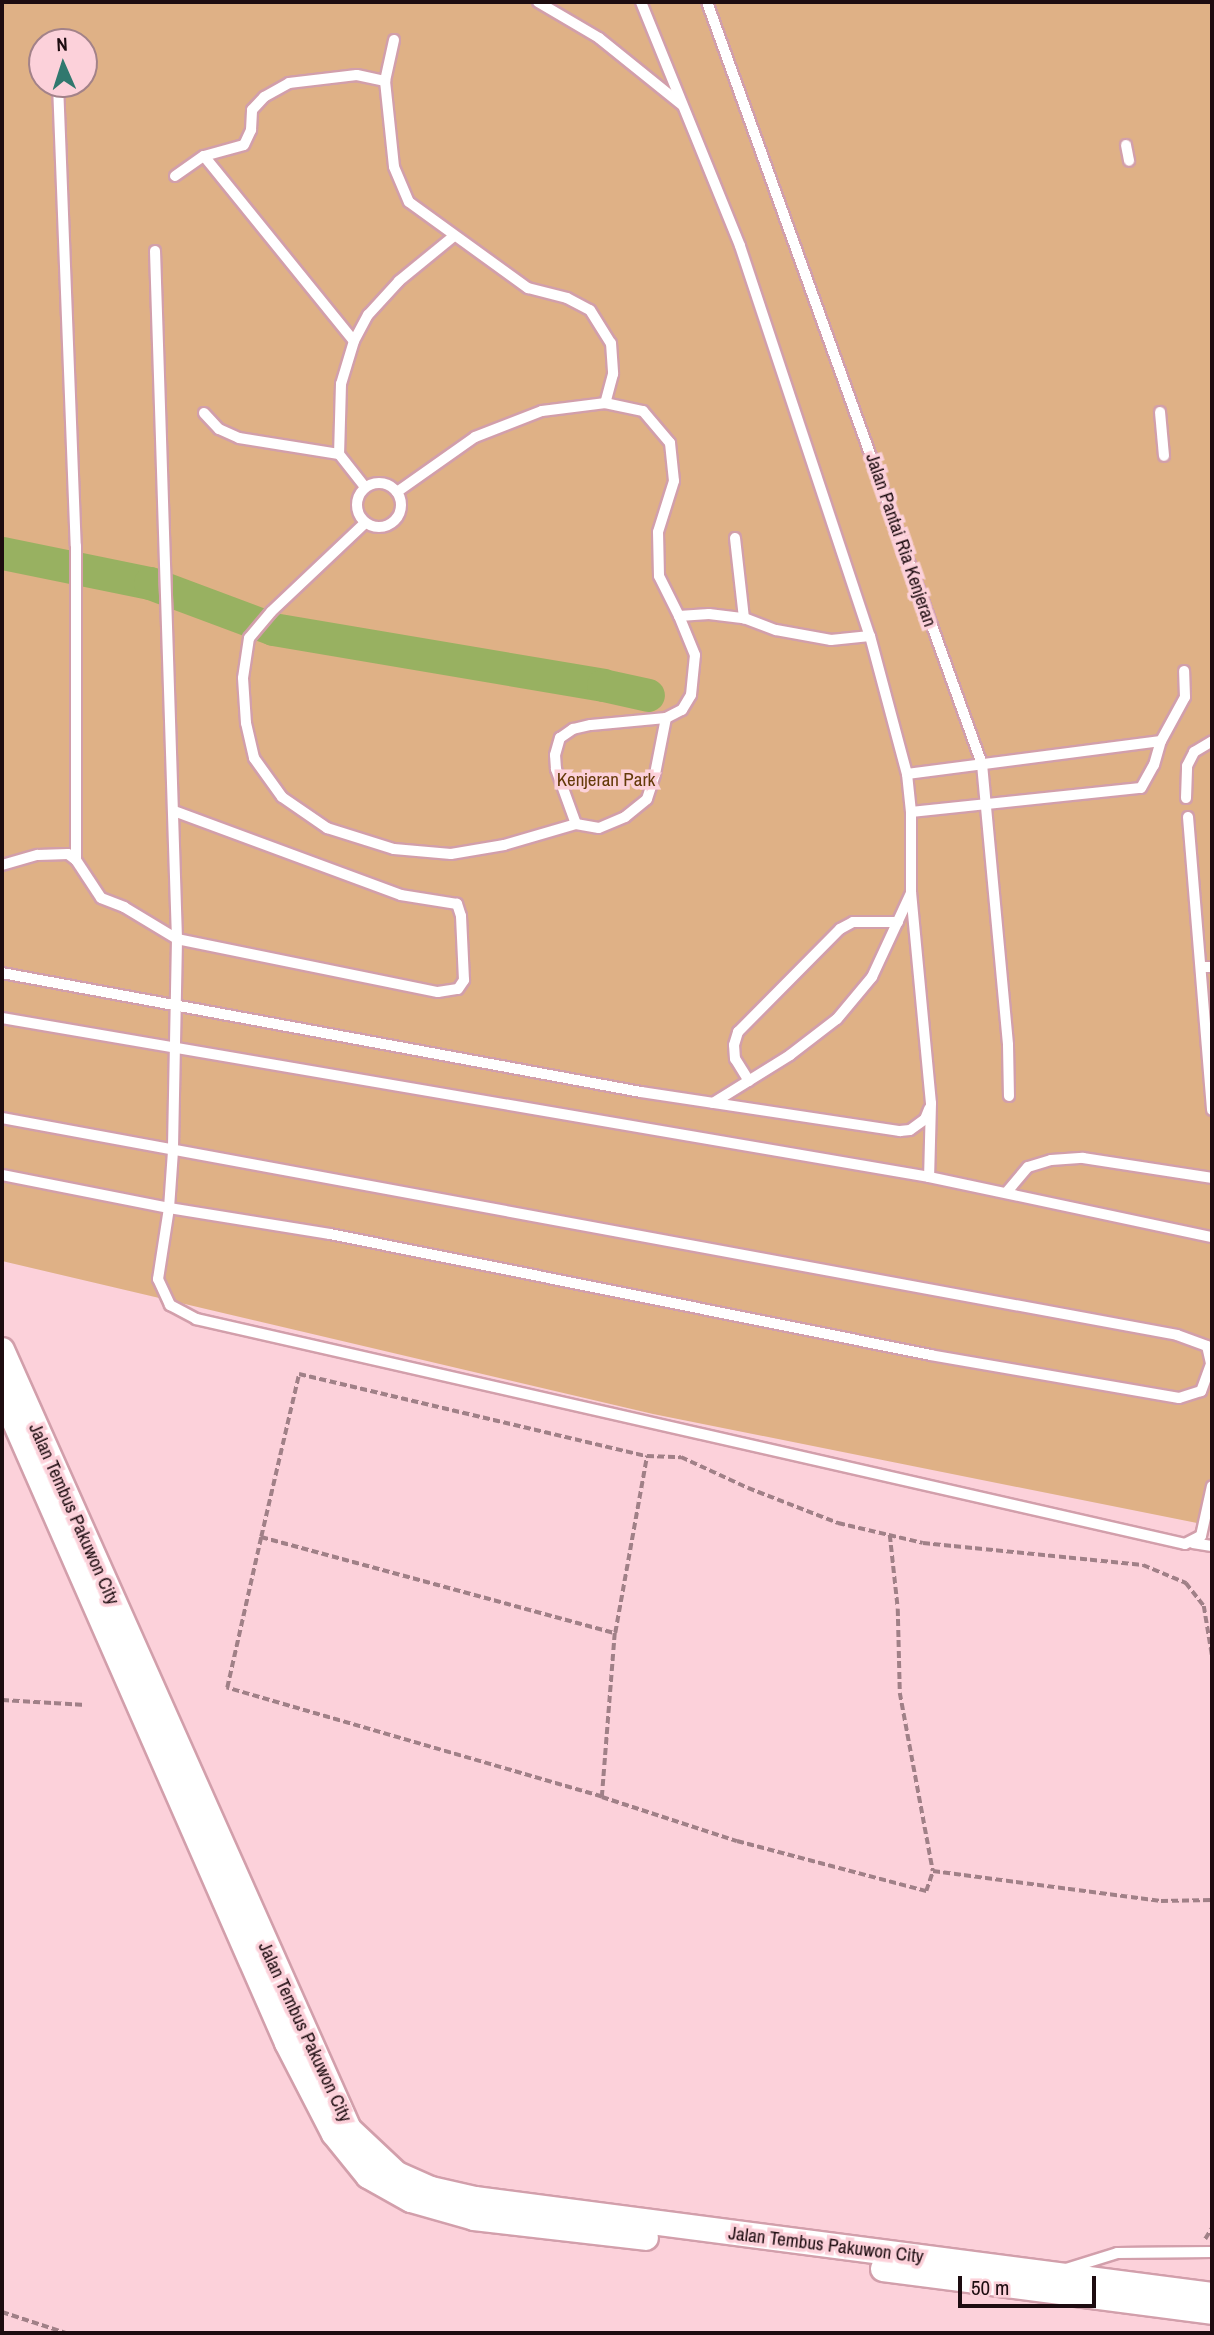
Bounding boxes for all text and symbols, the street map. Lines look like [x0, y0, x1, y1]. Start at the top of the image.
north arrow [28, 28, 98, 98]
text: N [56, 31, 68, 57]
street label: Jalan Pantai Ria Kenjeran [861, 450, 941, 630]
park label: Kenjeran Park [557, 769, 655, 791]
street label: Jalan Tembus Pakuwon City [24, 1420, 124, 1608]
street label: Jalan Tembus Pakuwon City [253, 1938, 357, 2126]
street label: Jalan Tembus Pakuwon City [727, 2222, 925, 2268]
scale bar [962, 2262, 1100, 2306]
text: 50 m [971, 2273, 1009, 2302]

